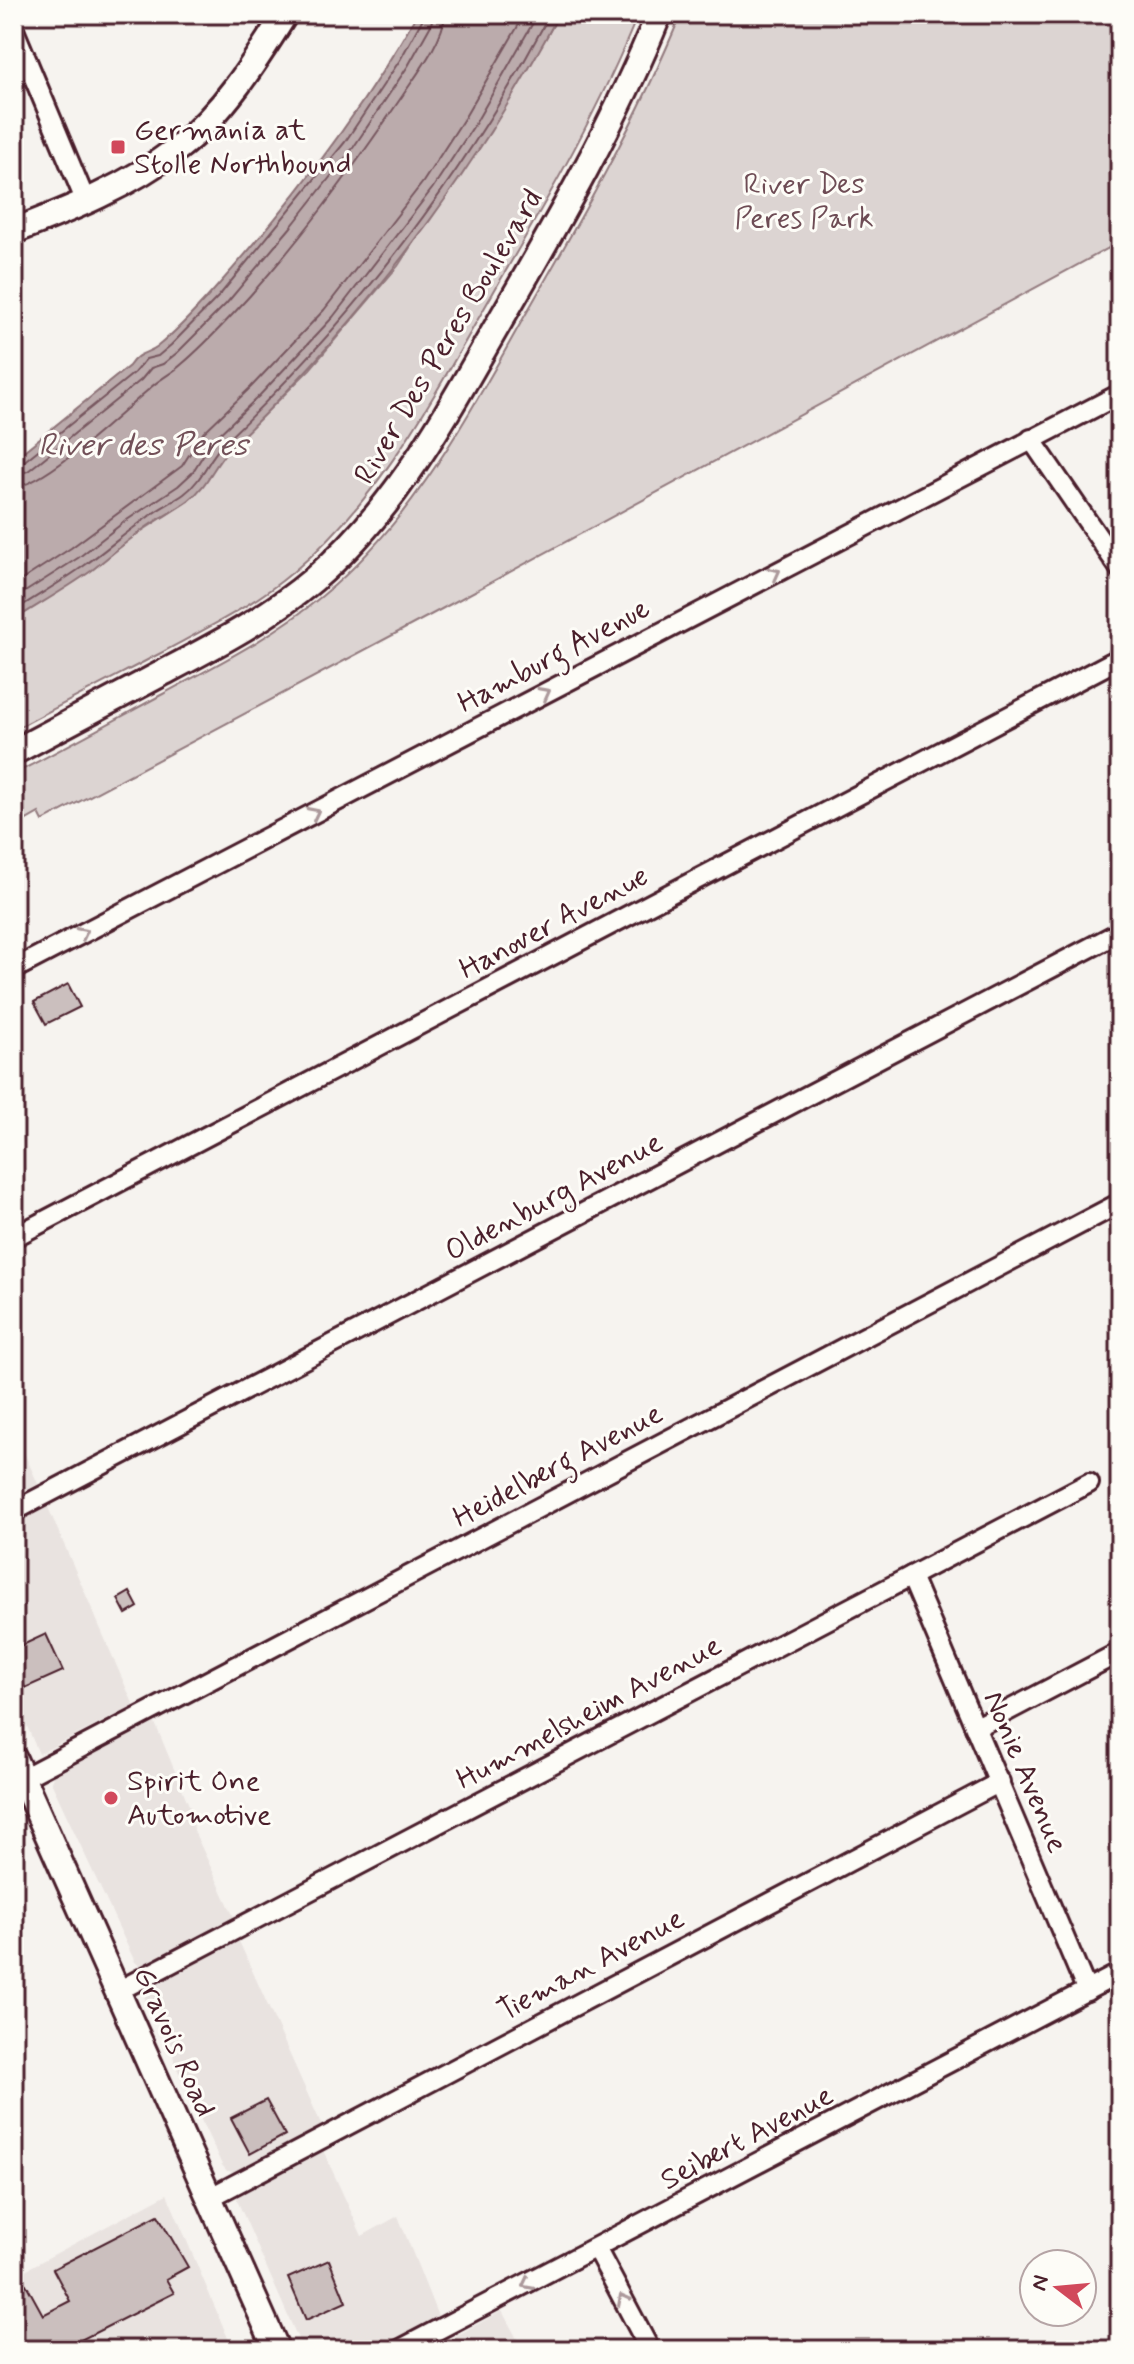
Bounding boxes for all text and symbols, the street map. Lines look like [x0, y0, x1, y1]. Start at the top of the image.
place label: Germania at Stolle Northbound [134, 111, 352, 184]
marker: Germania at Stolle Northbound [109, 138, 127, 156]
park label: River Des Peres Park [734, 165, 874, 238]
street label: River Des Peres Boulevard [345, 182, 553, 492]
water label: River des Peres [38, 425, 251, 467]
one-way arrow [767, 567, 782, 582]
street label: Hamburg Avenue [451, 589, 658, 726]
one-way arrow [536, 687, 551, 702]
one-way arrow [306, 807, 320, 822]
street label: Hanover Avenue [453, 857, 655, 989]
one-way arrow [75, 927, 90, 942]
street label: Oldenburg Avenue [438, 1123, 671, 1273]
street label: Heidelberg Avenue [446, 1394, 671, 1540]
street label: Hummelsheim Avenue [449, 1626, 729, 1800]
street label: Nonie Avenue [973, 1685, 1077, 1859]
place label: Spirit One Automotive [127, 1762, 271, 1835]
marker: Spirit One Automotive [102, 1789, 120, 1807]
street label: Tieman Avenue [491, 1899, 691, 2031]
street label: Gravois Road [124, 1961, 224, 2123]
street label: Seibert Avenue [654, 2076, 840, 2200]
north arrow [1018, 2248, 1098, 2328]
text: N [1025, 2272, 1056, 2294]
one-way arrow [520, 2274, 535, 2289]
one-way arrow [618, 2293, 633, 2307]

